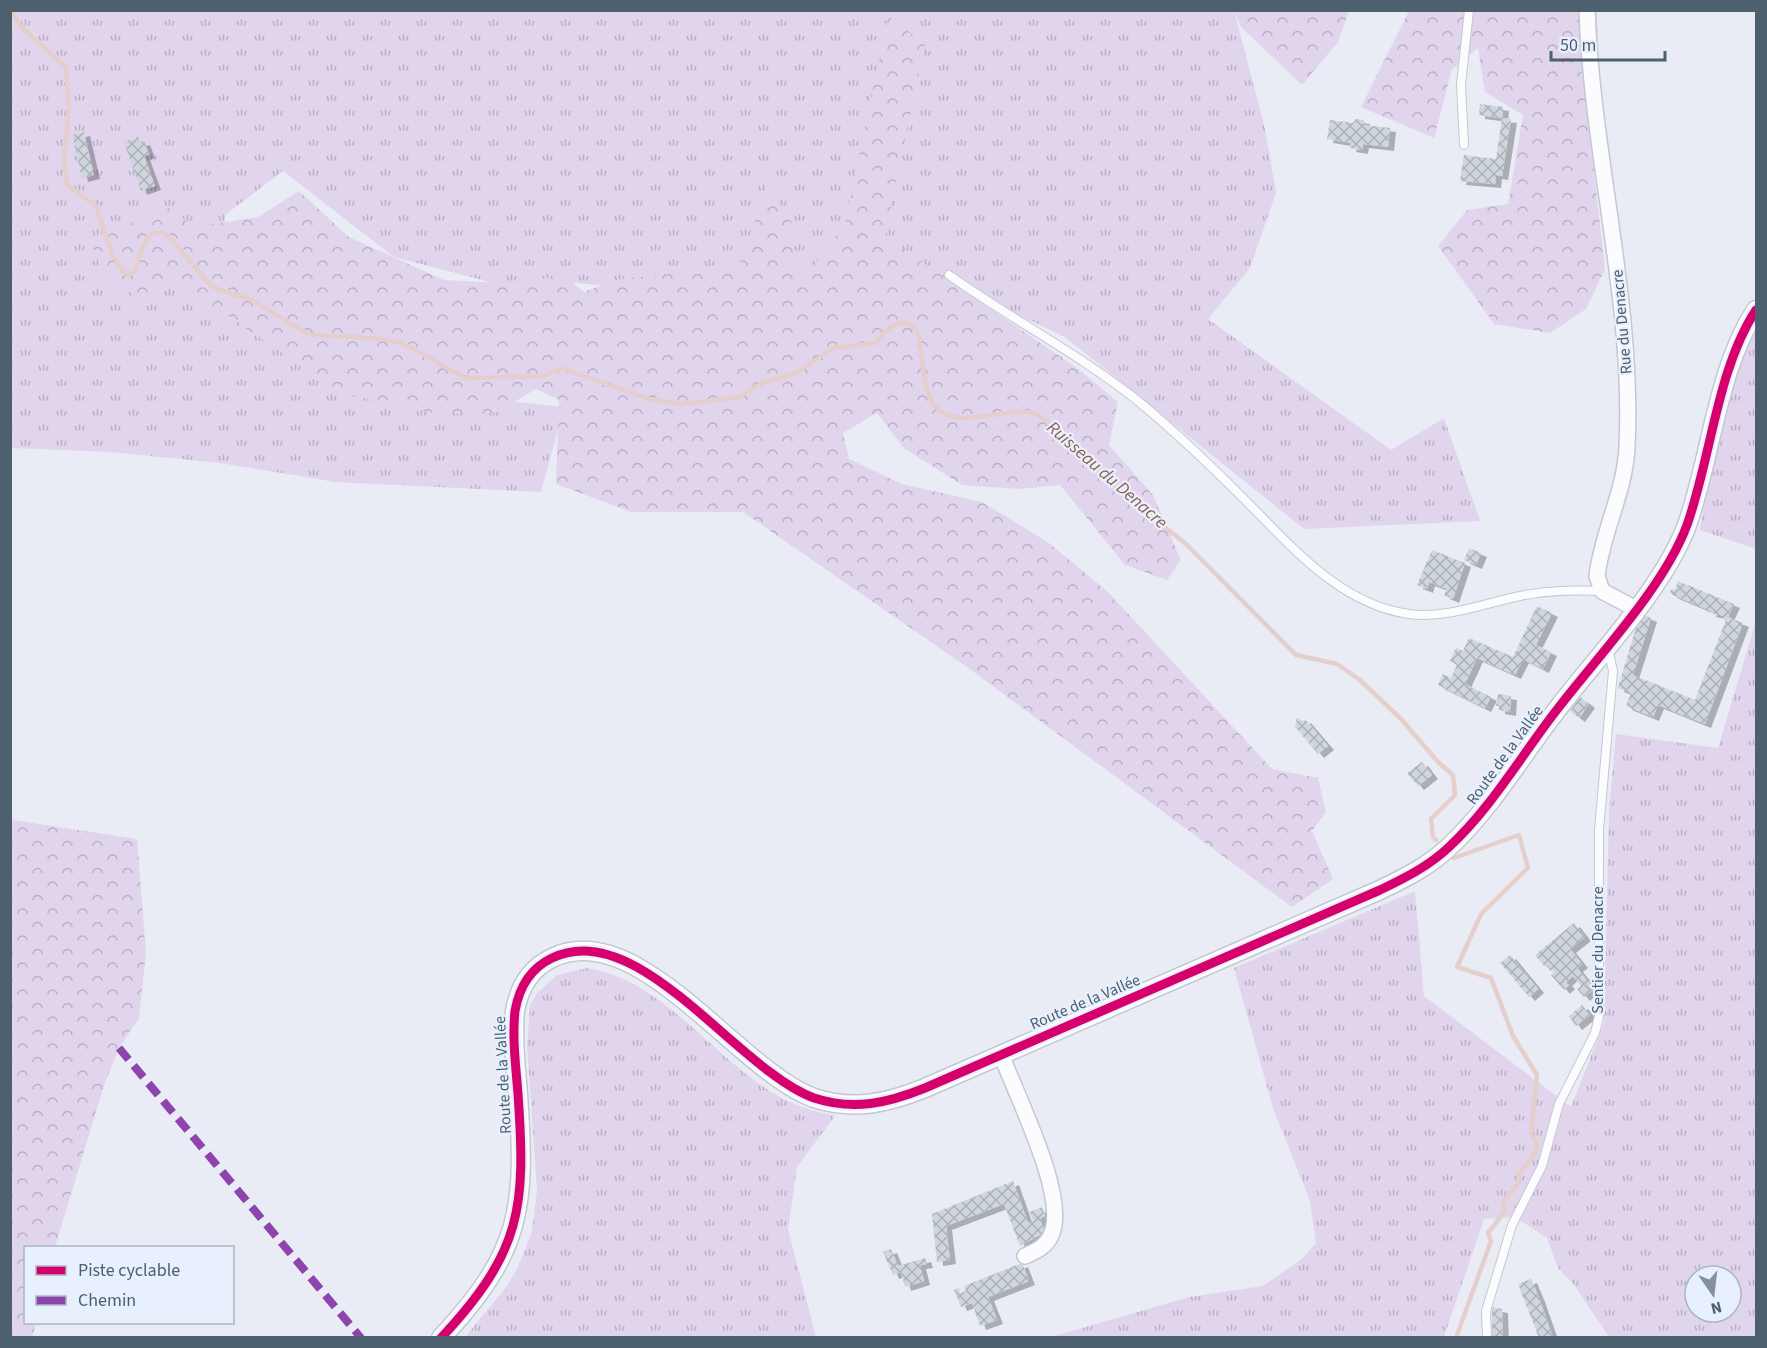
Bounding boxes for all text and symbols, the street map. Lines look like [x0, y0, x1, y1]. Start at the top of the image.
scale bar [1551, 24, 1665, 62]
text: 50 m [1560, 33, 1596, 58]
street label: Rue du Denacre [1606, 269, 1638, 375]
water label: Ruisseau du Denacre [1041, 415, 1173, 535]
street label: Route de la Vallée [1461, 701, 1549, 809]
street label: Sentier du Denacre [1587, 886, 1609, 1014]
street label: Route de la Vallée [1026, 969, 1144, 1035]
street label: Route de la Vallée [489, 1015, 517, 1134]
legend [24, 1246, 234, 1324]
text: Piste cyclable [78, 1258, 180, 1283]
north arrow [1683, 1264, 1743, 1324]
text: Chemin [78, 1288, 136, 1313]
text: N [1709, 1296, 1724, 1320]

